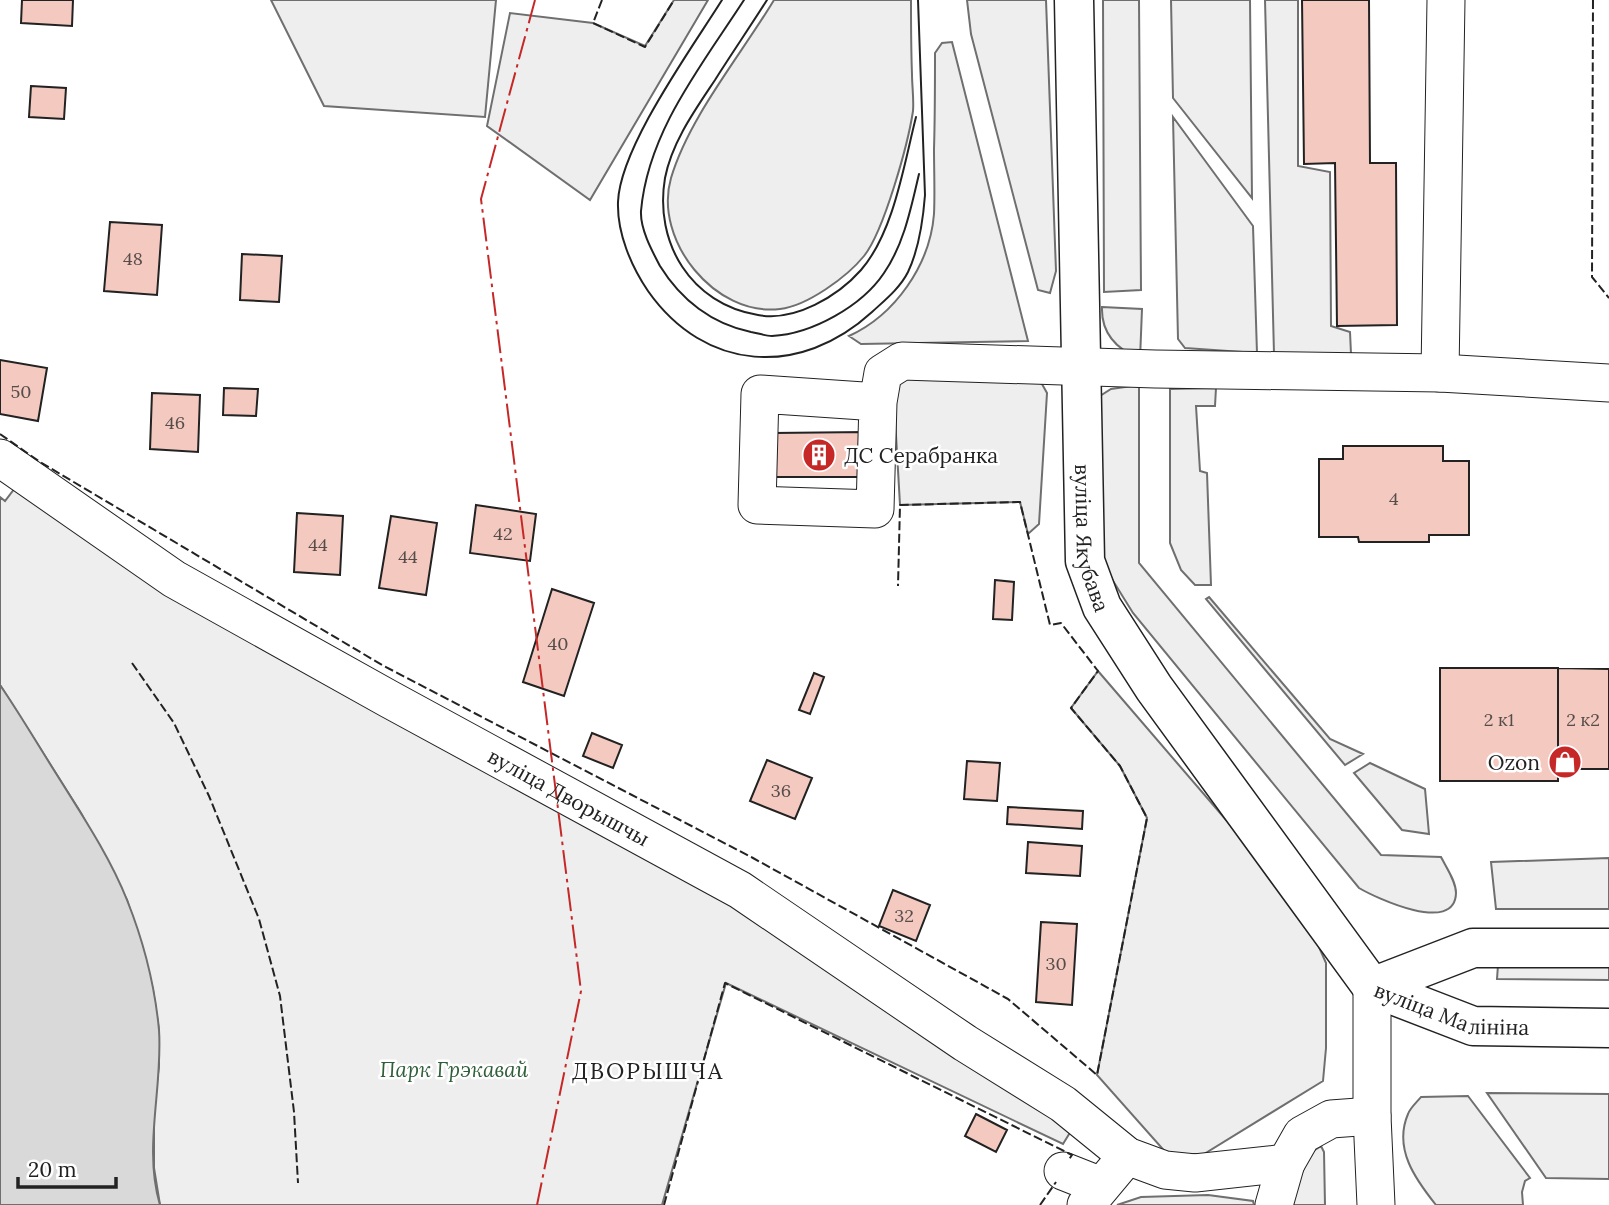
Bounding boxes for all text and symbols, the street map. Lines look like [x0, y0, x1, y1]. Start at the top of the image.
house number: 48 [123, 247, 143, 270]
house number: 50 [11, 380, 32, 403]
house number: 46 [165, 411, 185, 434]
building icon: ДС Серабранка [800, 436, 838, 474]
place label: ДС Серабранка [844, 442, 998, 469]
street label: вуліца Якубава [1070, 464, 1116, 615]
house number: 4 [1389, 487, 1399, 510]
house number: 42 [493, 522, 513, 545]
house number: 44 [308, 533, 328, 556]
house number: 44 [398, 545, 418, 568]
house number: 40 [548, 632, 568, 655]
house number: 2 к1 [1484, 708, 1514, 731]
house number: 2 к2 [1566, 708, 1600, 731]
street label: вуліца Дворышчы [483, 742, 655, 852]
shop icon: Ozon [1546, 743, 1584, 781]
place label: Ozon [1488, 749, 1540, 776]
house number: 36 [771, 779, 791, 802]
house number: 32 [894, 904, 914, 927]
house number: 30 [1045, 952, 1067, 975]
street label: вуліца Малініна [1370, 976, 1530, 1040]
park label: Парк Грэкавай [380, 1056, 529, 1083]
district label: ДВОРЫШЧА [572, 1056, 724, 1085]
scale bar [18, 1146, 116, 1190]
text: 20 m [28, 1156, 77, 1183]

